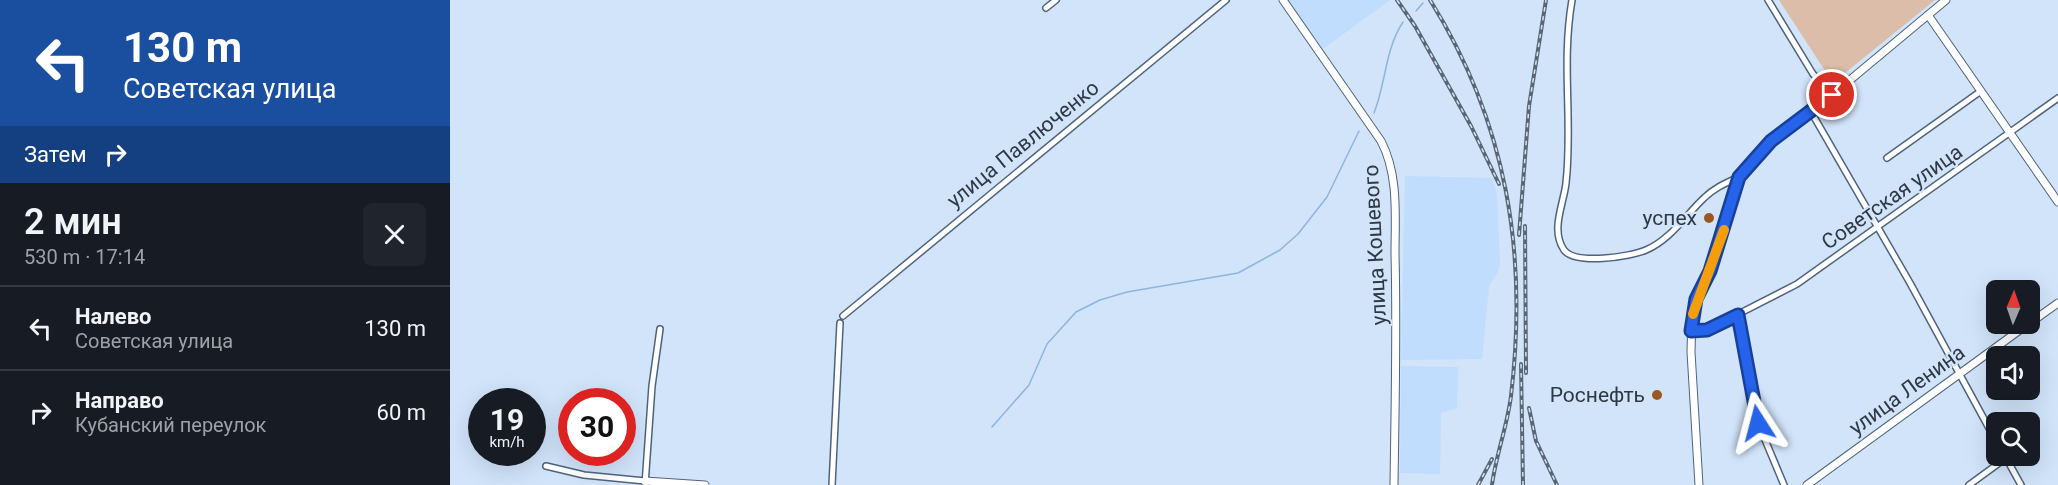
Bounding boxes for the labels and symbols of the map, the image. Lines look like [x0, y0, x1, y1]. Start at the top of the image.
pin [1806, 69, 1857, 120]
street label: улица Павлюченко [942, 75, 1104, 213]
street label: Советская улица [1817, 140, 1967, 254]
street label: улица Кошевого [1359, 164, 1391, 326]
place label: успех [1643, 206, 1697, 230]
marker: успех [1702, 211, 1716, 225]
north arrow [1986, 280, 2040, 334]
street label: улица Ленина [1845, 340, 1969, 440]
place label: Роснефть [1550, 383, 1645, 407]
speed limit sign: 30 [558, 388, 636, 466]
marker: Роснефть [1650, 388, 1664, 402]
position arrow [1726, 391, 1790, 455]

